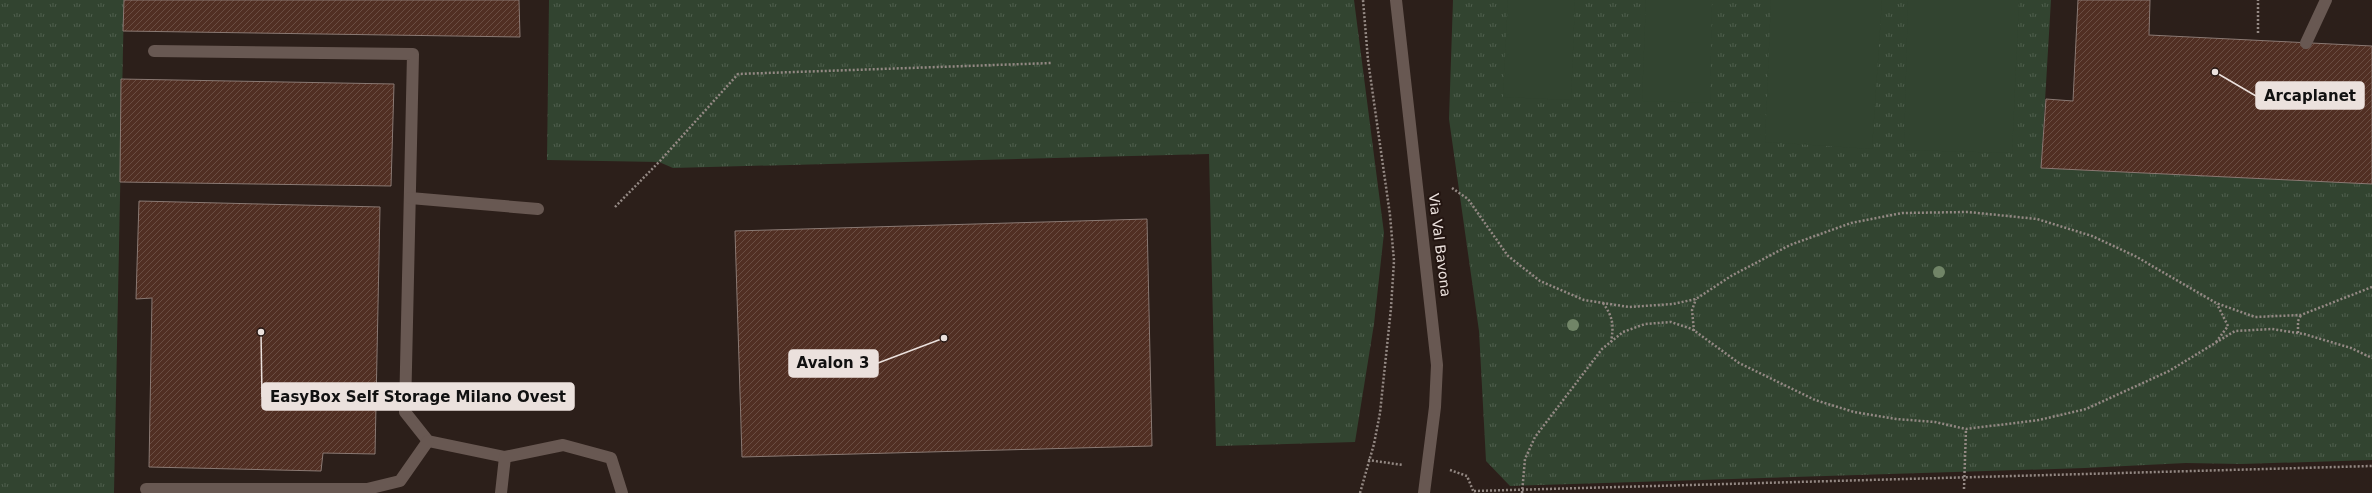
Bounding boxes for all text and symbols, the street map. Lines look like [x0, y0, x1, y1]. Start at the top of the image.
callout: Arcaplanet [2256, 82, 2364, 109]
text: Arcaplanet [2264, 87, 2356, 105]
street label: Via Val Bavona [1426, 192, 1454, 298]
callout: Avalon 3 [789, 350, 878, 377]
text: Avalon 3 [797, 354, 869, 372]
callout: EasyBox Self Storage Milano Ovest [262, 383, 574, 410]
text: EasyBox Self Storage Milano Ovest [270, 388, 566, 406]

